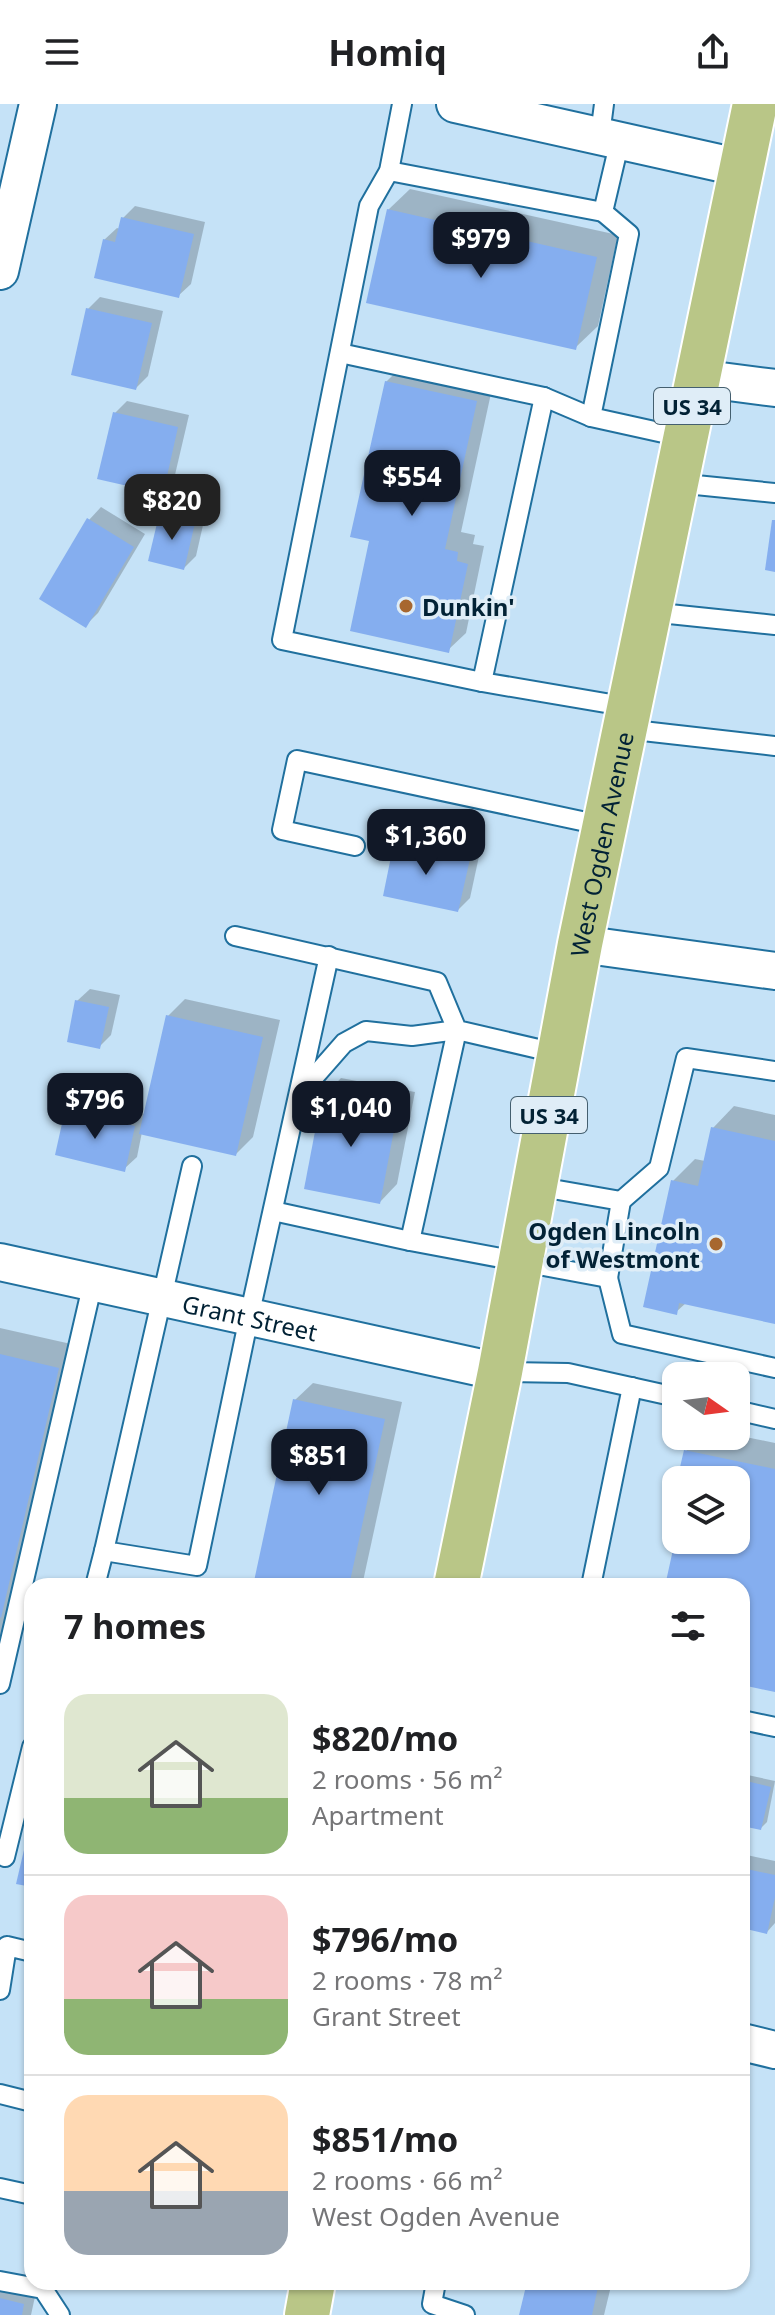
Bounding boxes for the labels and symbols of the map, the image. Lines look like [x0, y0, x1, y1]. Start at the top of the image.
pin: $979 [434, 212, 528, 280]
road number: US 34 [654, 388, 730, 424]
pin: $554 [365, 450, 459, 518]
pin: $820 [125, 474, 219, 542]
place label: Dunkin' [422, 590, 515, 623]
marker: Dunkin' [397, 597, 415, 615]
street label: West Ogden Avenue [561, 729, 640, 959]
pin: $1,360 [361, 809, 491, 877]
pin: $796 [48, 1073, 142, 1141]
pin: $1,040 [286, 1081, 416, 1149]
road number: US 34 [511, 1097, 587, 1133]
place label: Ogden Lincoln of Westmont [528, 1214, 700, 1275]
marker: Ogden Lincoln of Westmont [707, 1235, 725, 1253]
street label: Grant Street [179, 1286, 321, 1348]
north arrow [662, 1362, 750, 1450]
pin: $851 [272, 1429, 366, 1497]

